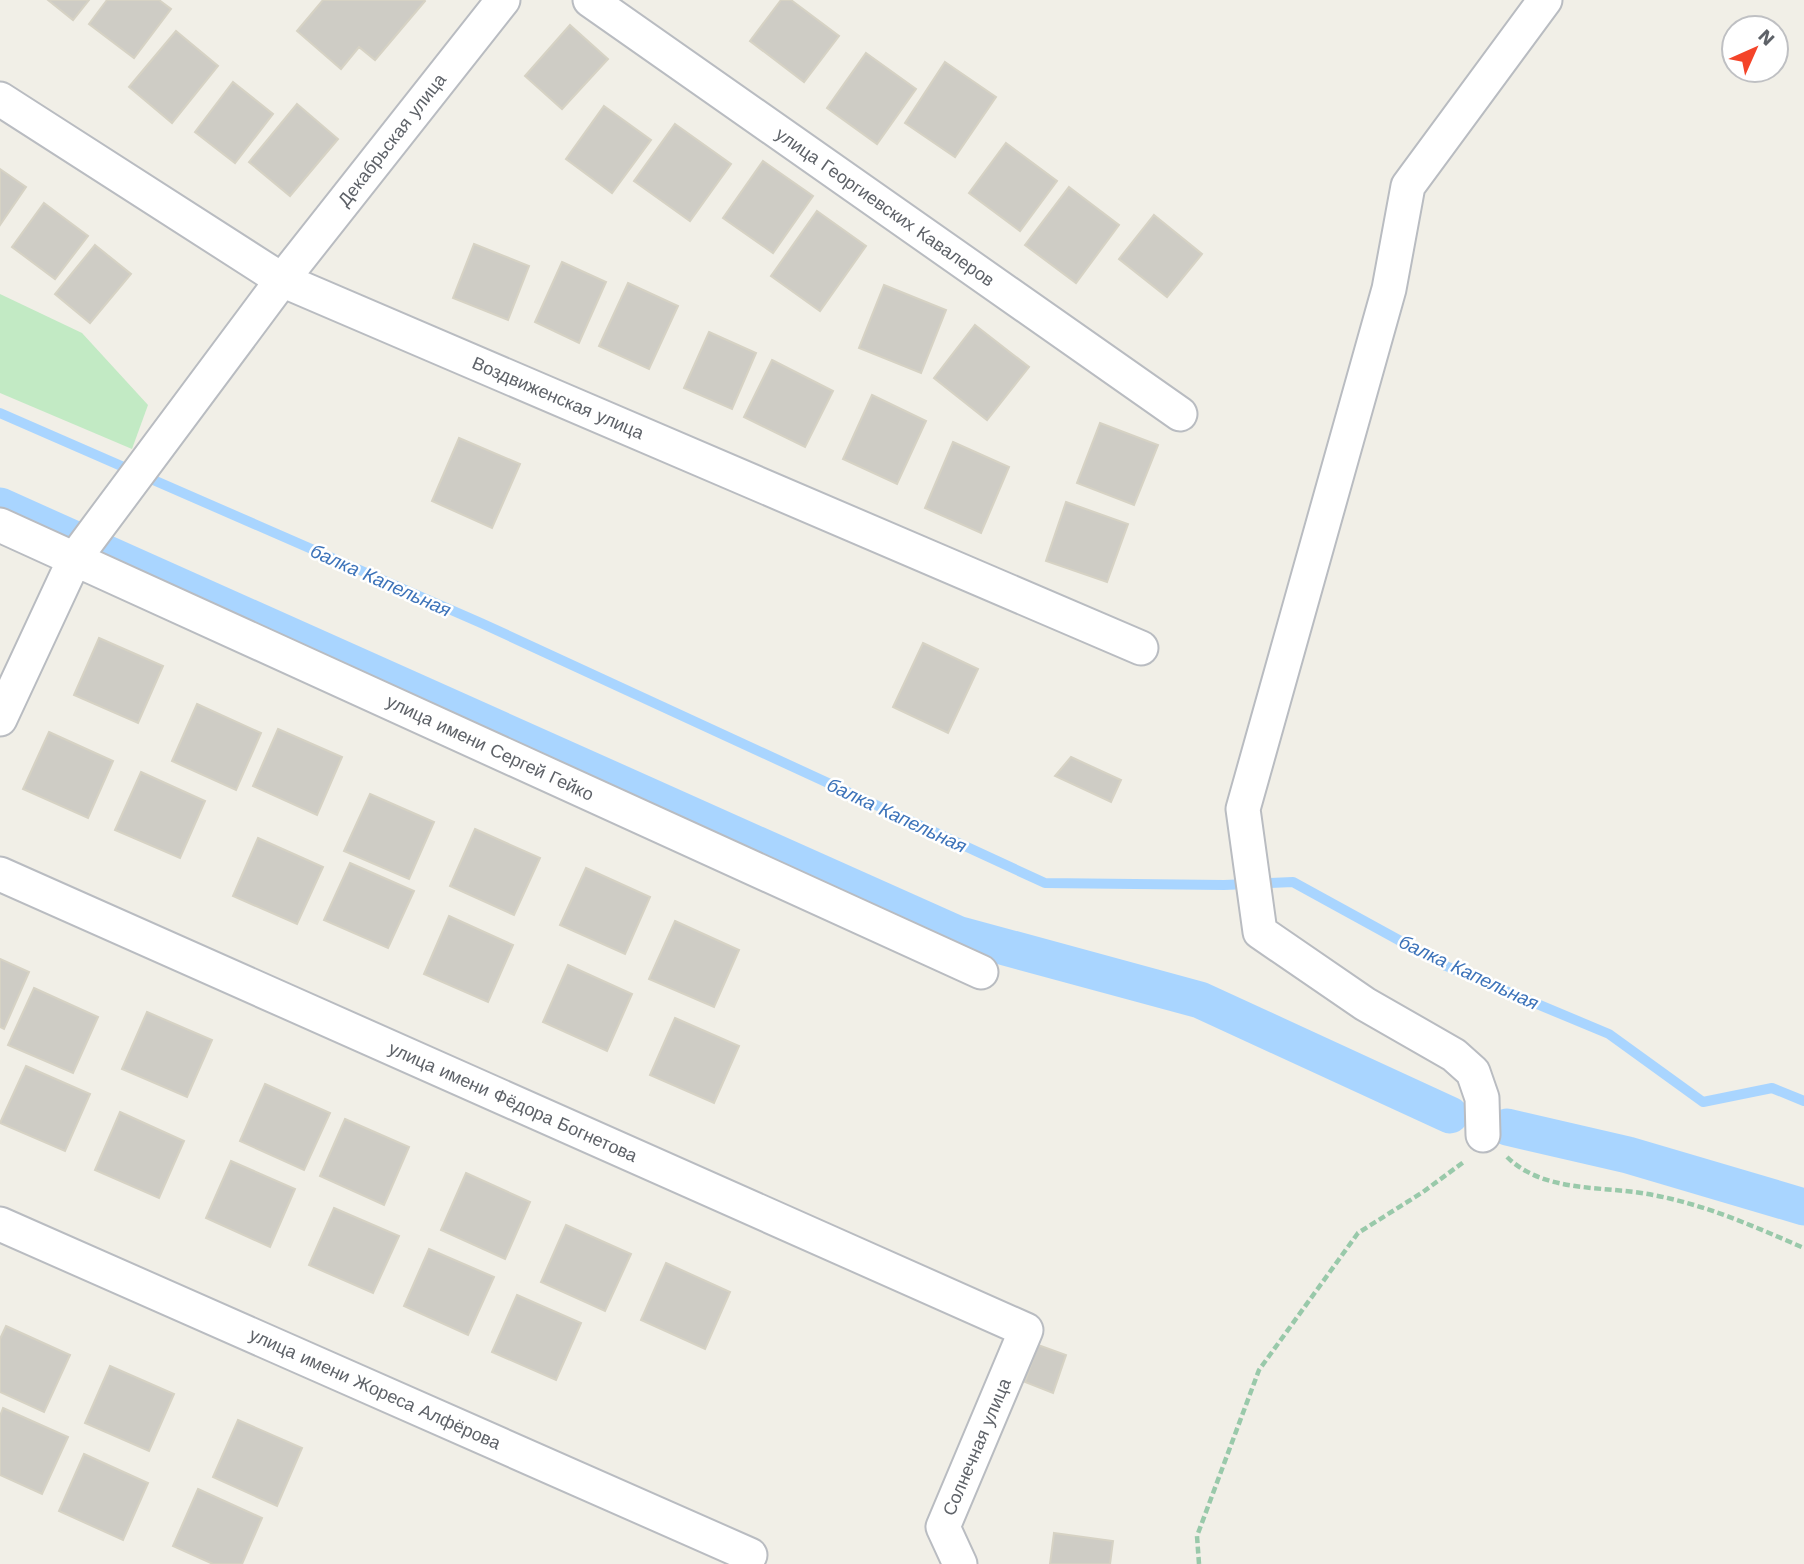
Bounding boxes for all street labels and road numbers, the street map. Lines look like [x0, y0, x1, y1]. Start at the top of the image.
street label: Декабрьская улица [333, 68, 451, 210]
street label: улица Георгиевских Кавалеров [772, 123, 999, 290]
street label: Воздвиженская улица [469, 352, 648, 444]
street label: улица имени Сергей Гейко [383, 690, 597, 805]
street label: улица имени Фёдора Богнетова [386, 1037, 642, 1166]
street label: улица имени Жореса Алфёрова [246, 1324, 505, 1454]
street label: Солнечная улица [938, 1374, 1015, 1519]

